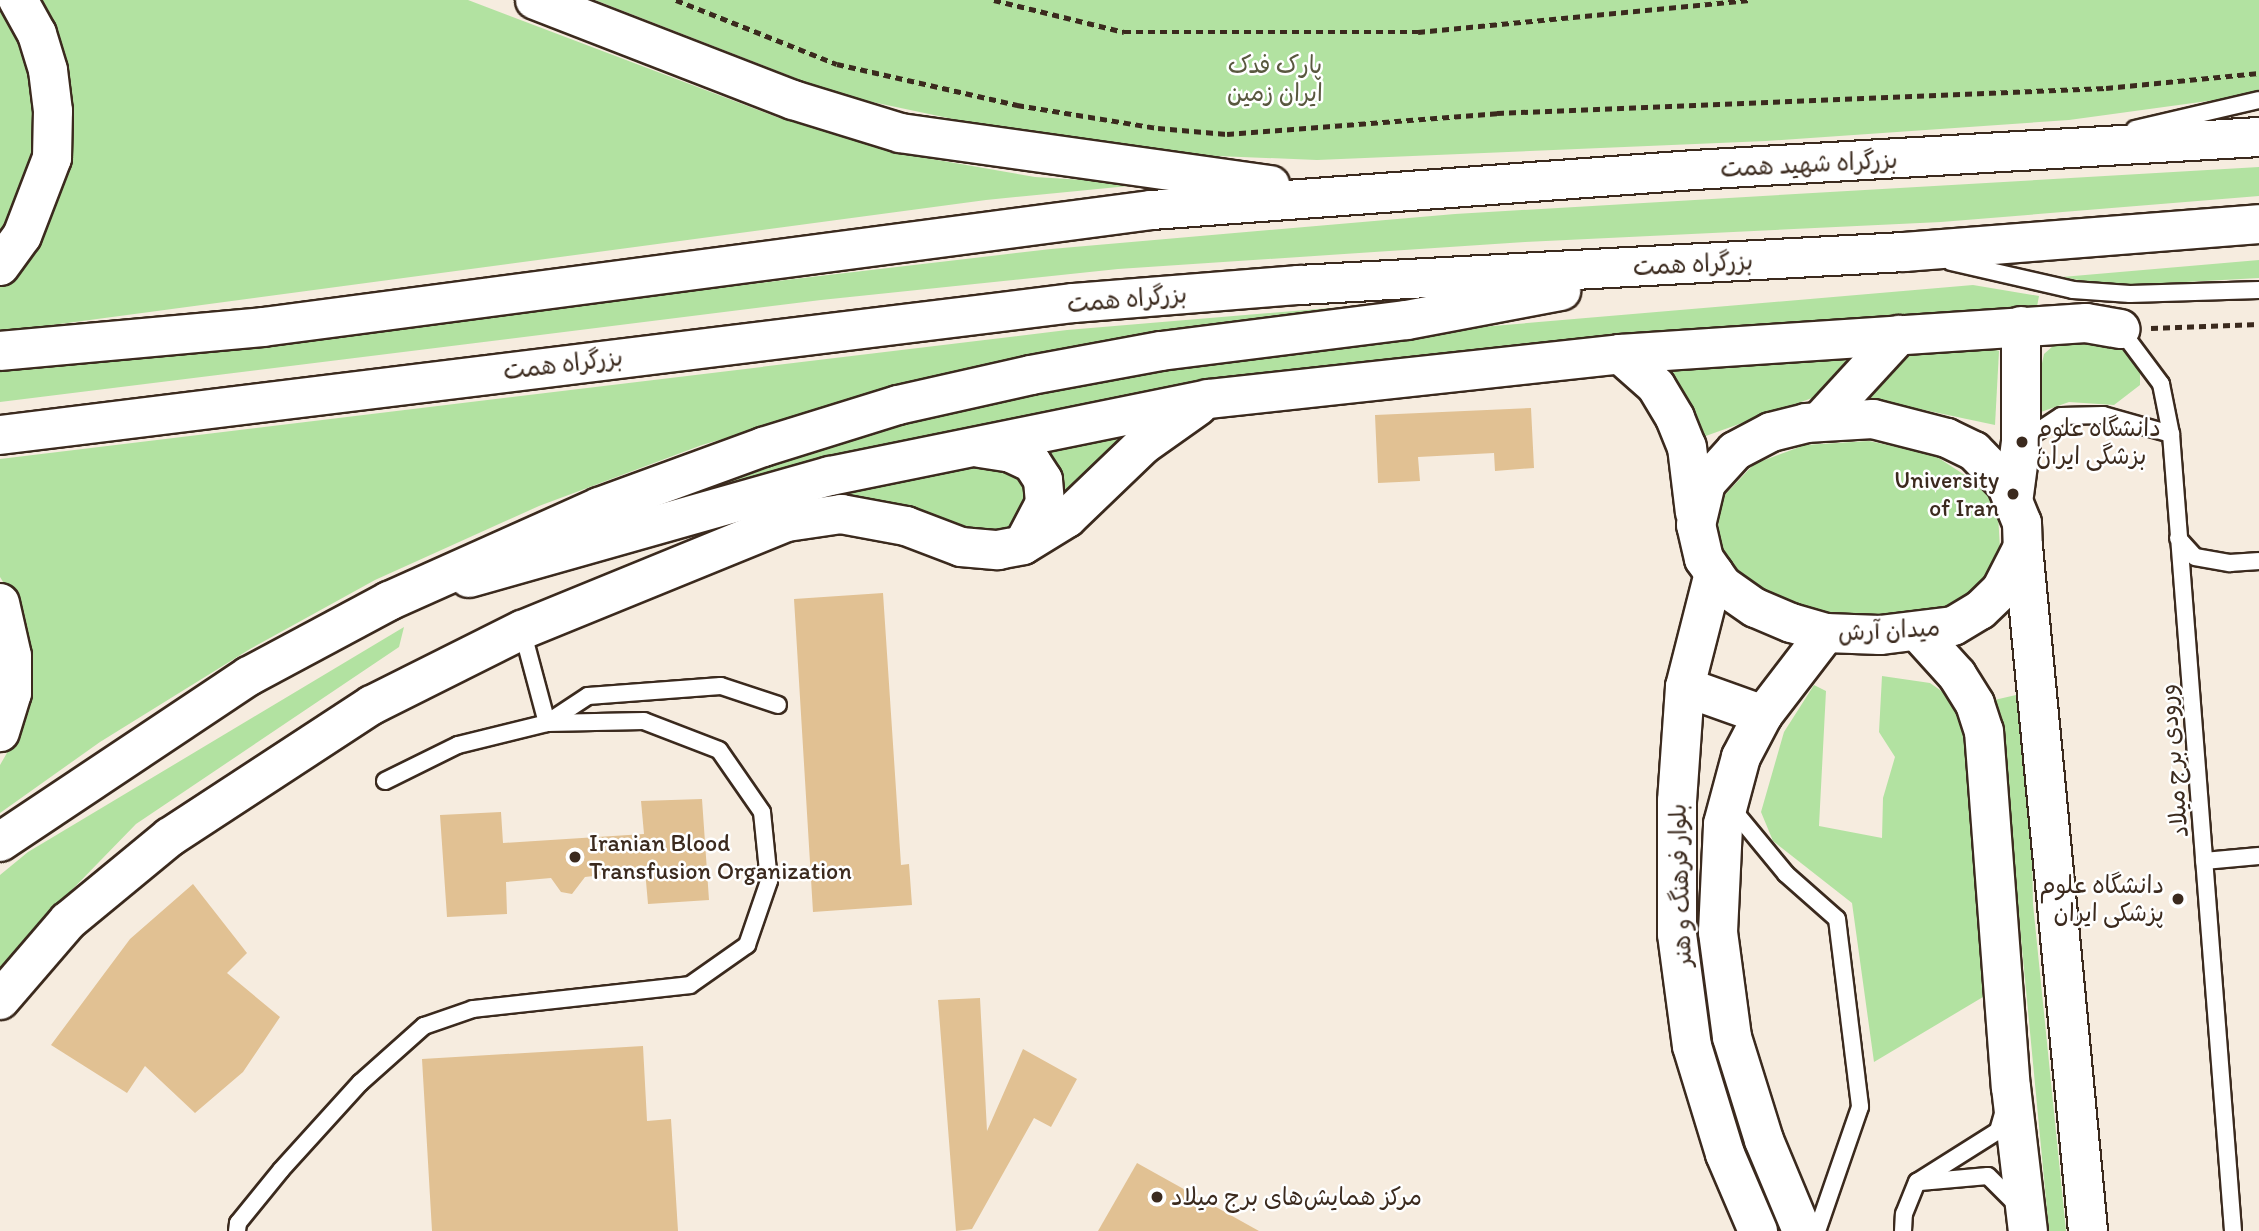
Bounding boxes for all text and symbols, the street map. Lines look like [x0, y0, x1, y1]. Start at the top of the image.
park label: پارک فدک ایران زمین [1227, 51, 1323, 107]
street label: بزرگراه شهید همت [1720, 145, 1898, 183]
street label: بزرگراه همت [1632, 246, 1754, 282]
street label: بزرگراه همت [1066, 279, 1188, 319]
street label: بزرگراه همت [502, 342, 624, 386]
place label: دانشگاه علوم بزشگى ايران [2036, 414, 2161, 470]
marker: دانشگاه علوم بزشگى ايران [2014, 434, 2030, 450]
place label: University of Iran [1894, 466, 1999, 522]
marker: University of Iran [2005, 486, 2021, 502]
street label: میدان آرش [1837, 613, 1941, 647]
street label: ورودی برج میلاد [2152, 683, 2194, 839]
street label: بلوار فرهنگ و هنر [1663, 803, 1697, 967]
place label: Iranian Blood Transfusion Organization [589, 829, 853, 885]
marker: Iranian Blood Transfusion Organization [567, 849, 583, 865]
place label: دانشگاه علوم پزشکی ایران [2039, 871, 2164, 927]
marker: دانشگاه علوم پزشکی ایران [2170, 891, 2186, 907]
place label: مرکز همایش‌های برج میلاد [1171, 1183, 1422, 1211]
marker: مرکز همایش‌های برج میلاد [1149, 1189, 1165, 1205]

